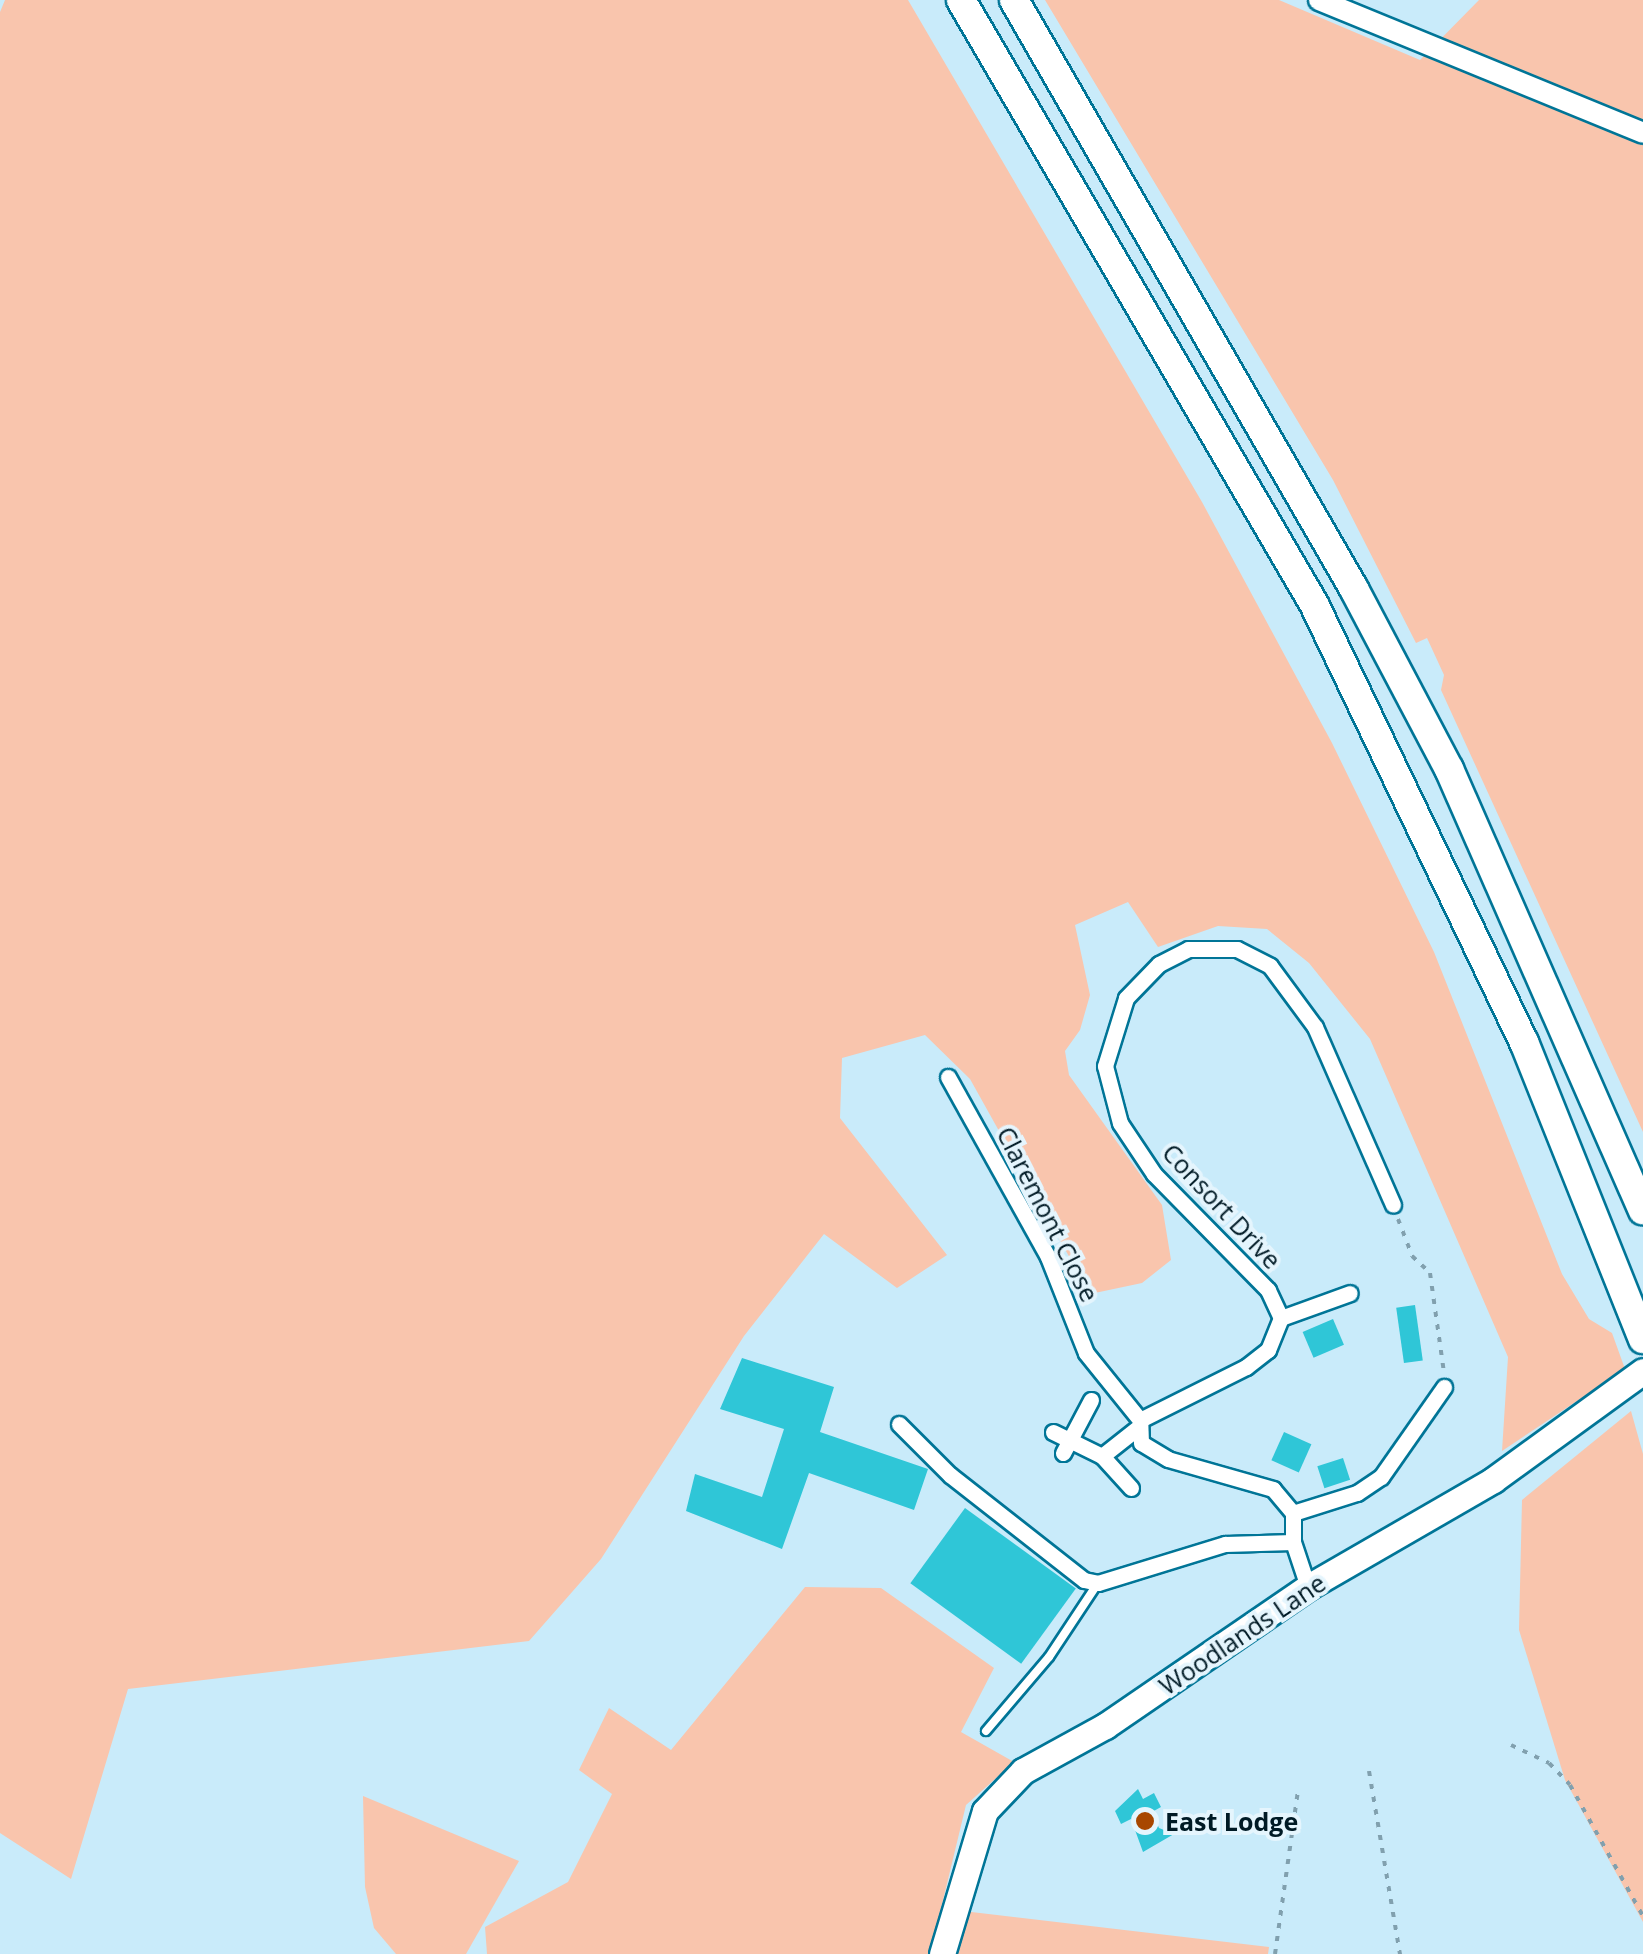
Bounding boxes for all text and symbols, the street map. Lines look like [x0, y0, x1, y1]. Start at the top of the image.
street label: Claremont Close [991, 1122, 1105, 1306]
street label: Consort Drive [1157, 1137, 1287, 1275]
street label: Woodlands Lane [1153, 1567, 1331, 1701]
place label: East Lodge [1165, 1806, 1298, 1836]
marker: East Lodge [1134, 1810, 1156, 1832]

